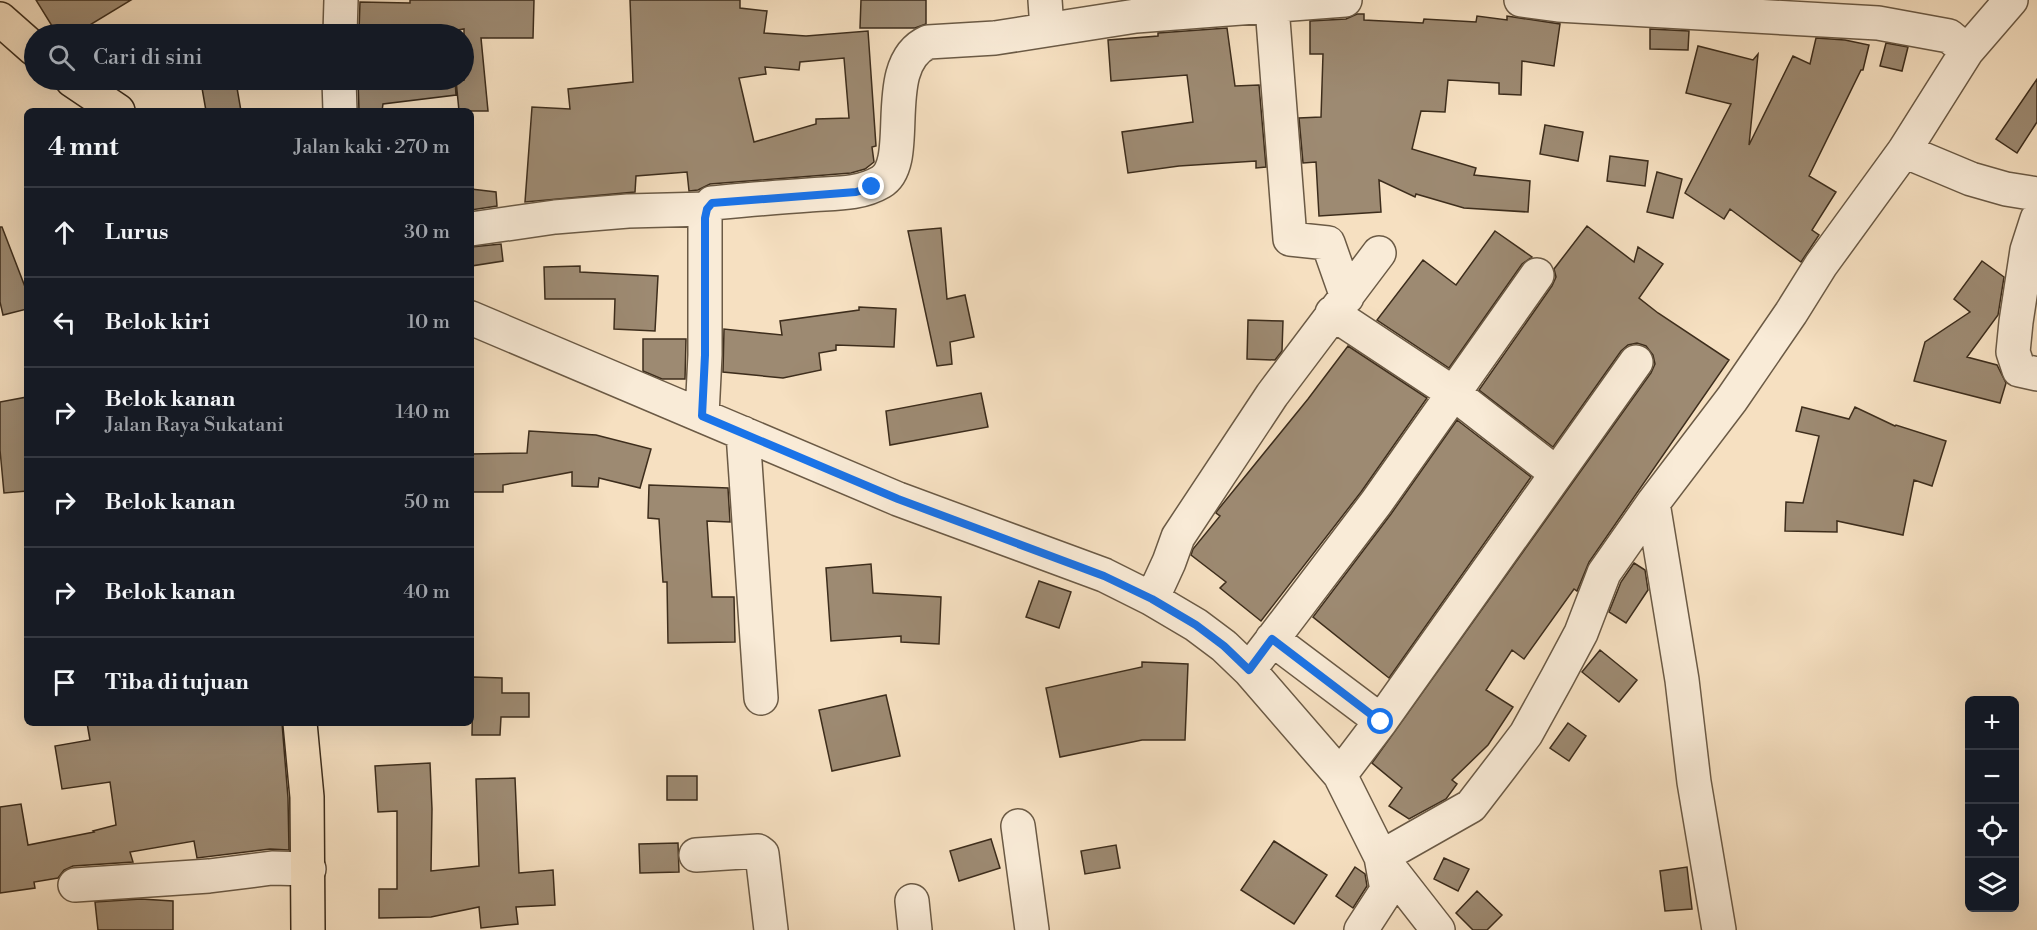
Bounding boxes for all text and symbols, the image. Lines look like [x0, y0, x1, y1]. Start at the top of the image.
search box [24, 24, 474, 90]
icon: search [45, 41, 78, 74]
text: Cari di sini [93, 44, 203, 71]
text: 4 mnt [48, 131, 118, 163]
text: Jalan kaki · 270 m [294, 135, 450, 160]
route end [858, 173, 884, 199]
icon: ahead [48, 216, 81, 249]
text: Lurus [105, 219, 168, 246]
text: 30 m [404, 220, 450, 245]
icon: left [48, 306, 81, 339]
text: Belok kiri [105, 309, 210, 336]
text: 10 m [407, 310, 450, 335]
text: Belok kanan [105, 386, 235, 413]
icon: right [48, 396, 81, 429]
text: 140 m [395, 400, 450, 425]
text: Jalan Raya Sukatani [105, 413, 284, 438]
icon: right [48, 486, 81, 519]
text: Belok kanan [105, 489, 235, 516]
text: 50 m [404, 490, 450, 515]
icon: right [48, 576, 81, 609]
text: Belok kanan [105, 579, 235, 606]
text: 40 m [403, 580, 450, 605]
icon: arrive [48, 666, 81, 699]
text: Tiba di tujuan [105, 669, 249, 696]
map controls [1965, 696, 2019, 912]
button: + [1965, 696, 2019, 750]
route start [1367, 708, 1393, 734]
button: − [1965, 750, 2019, 804]
button: locate [1965, 804, 2019, 858]
button: layers [1965, 858, 2019, 912]

